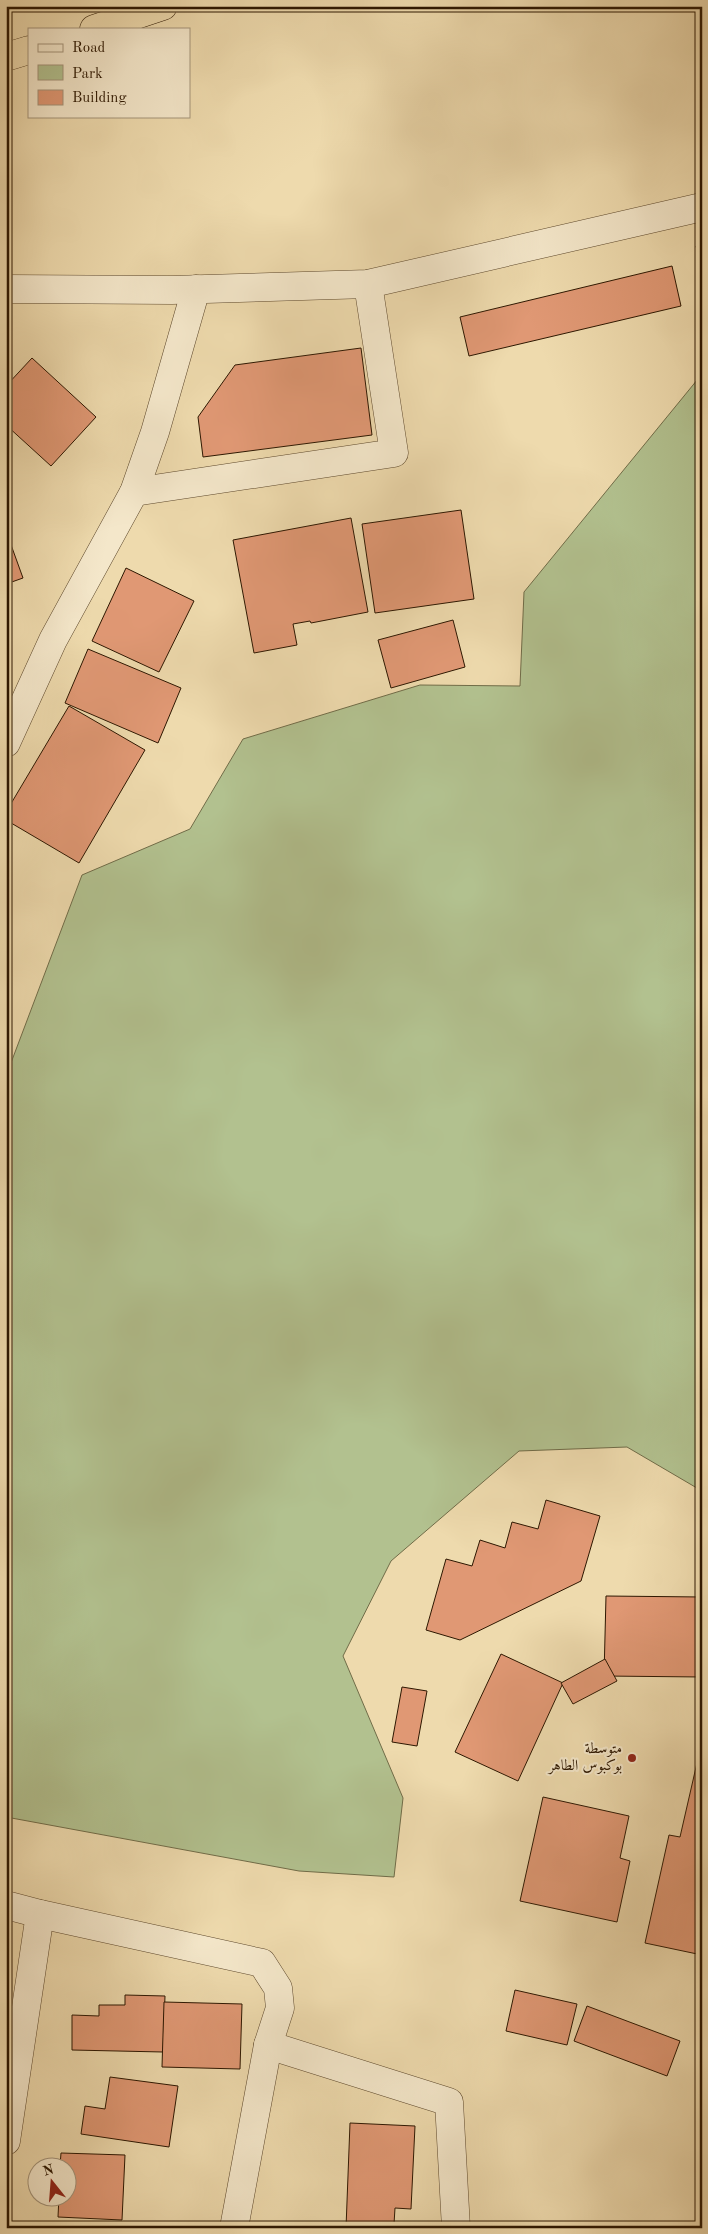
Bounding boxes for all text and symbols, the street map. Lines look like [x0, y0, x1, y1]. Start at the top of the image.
legend [28, 28, 190, 118]
text: Road [72, 41, 106, 56]
text: Park [72, 67, 103, 82]
text: Building [72, 91, 127, 106]
place label: متوسطة بوكبوس الطاهر [547, 1742, 622, 1775]
marker: متوسطة بوكبوس الطاهر [626, 1752, 638, 1764]
north arrow [28, 2156, 78, 2206]
text: N [41, 2162, 56, 2179]

